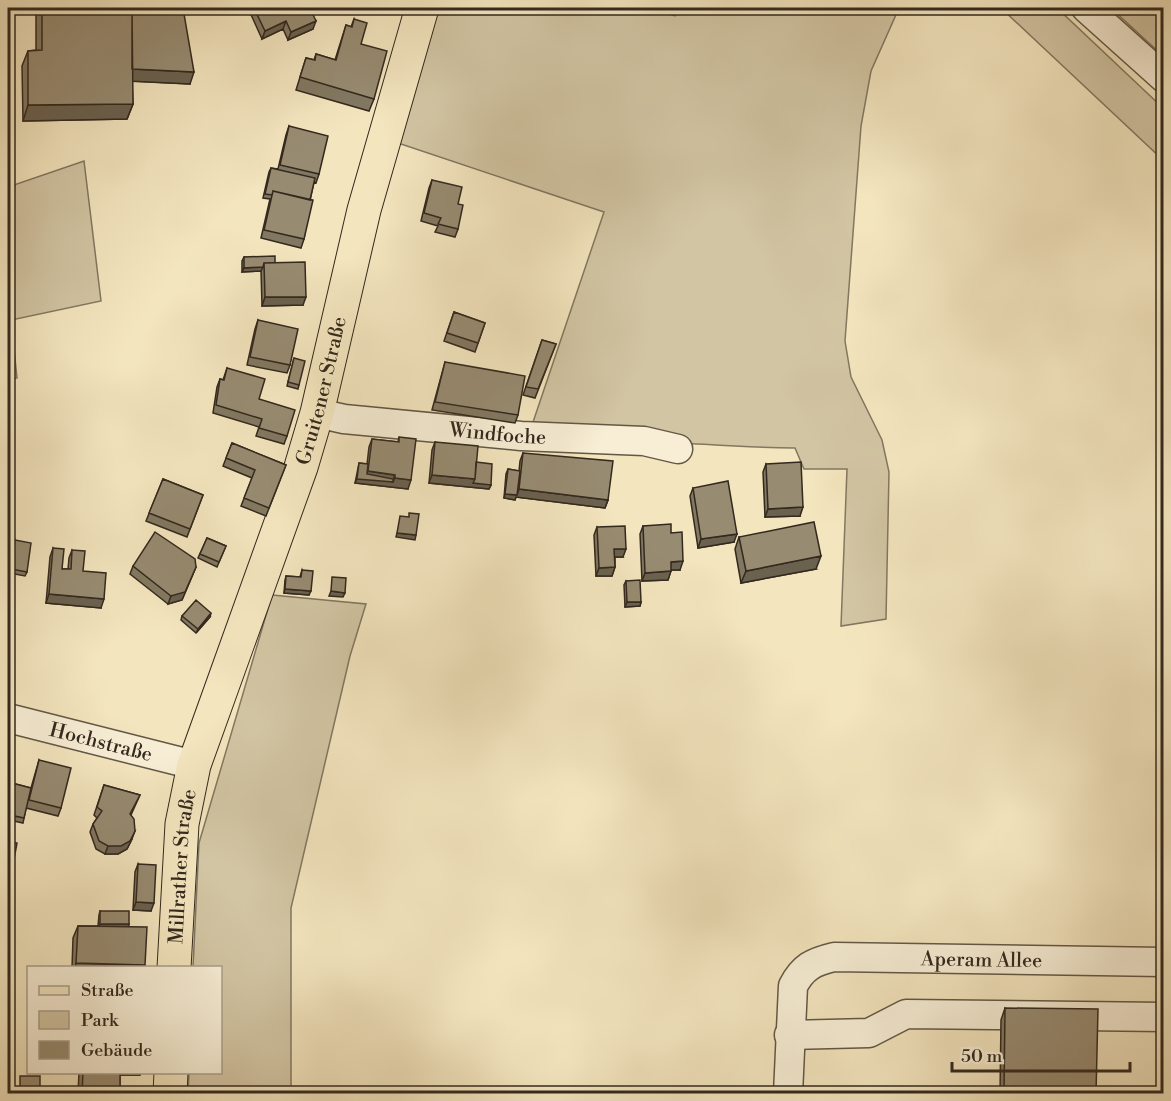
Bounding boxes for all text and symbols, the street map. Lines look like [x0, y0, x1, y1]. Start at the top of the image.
street label: Gruitener Straße [291, 314, 353, 468]
street label: Windfoche [447, 418, 547, 451]
street label: Hochstraße [47, 718, 155, 768]
street label: Millrather Straße [164, 787, 203, 945]
street label: Aperam Allee [920, 947, 1042, 974]
legend [27, 966, 222, 1074]
text: Straße [81, 979, 134, 1002]
text: Park [81, 1009, 120, 1032]
scale bar [952, 1035, 1130, 1073]
text: Gebäude [81, 1039, 152, 1062]
text: 50 m [961, 1045, 1003, 1068]

